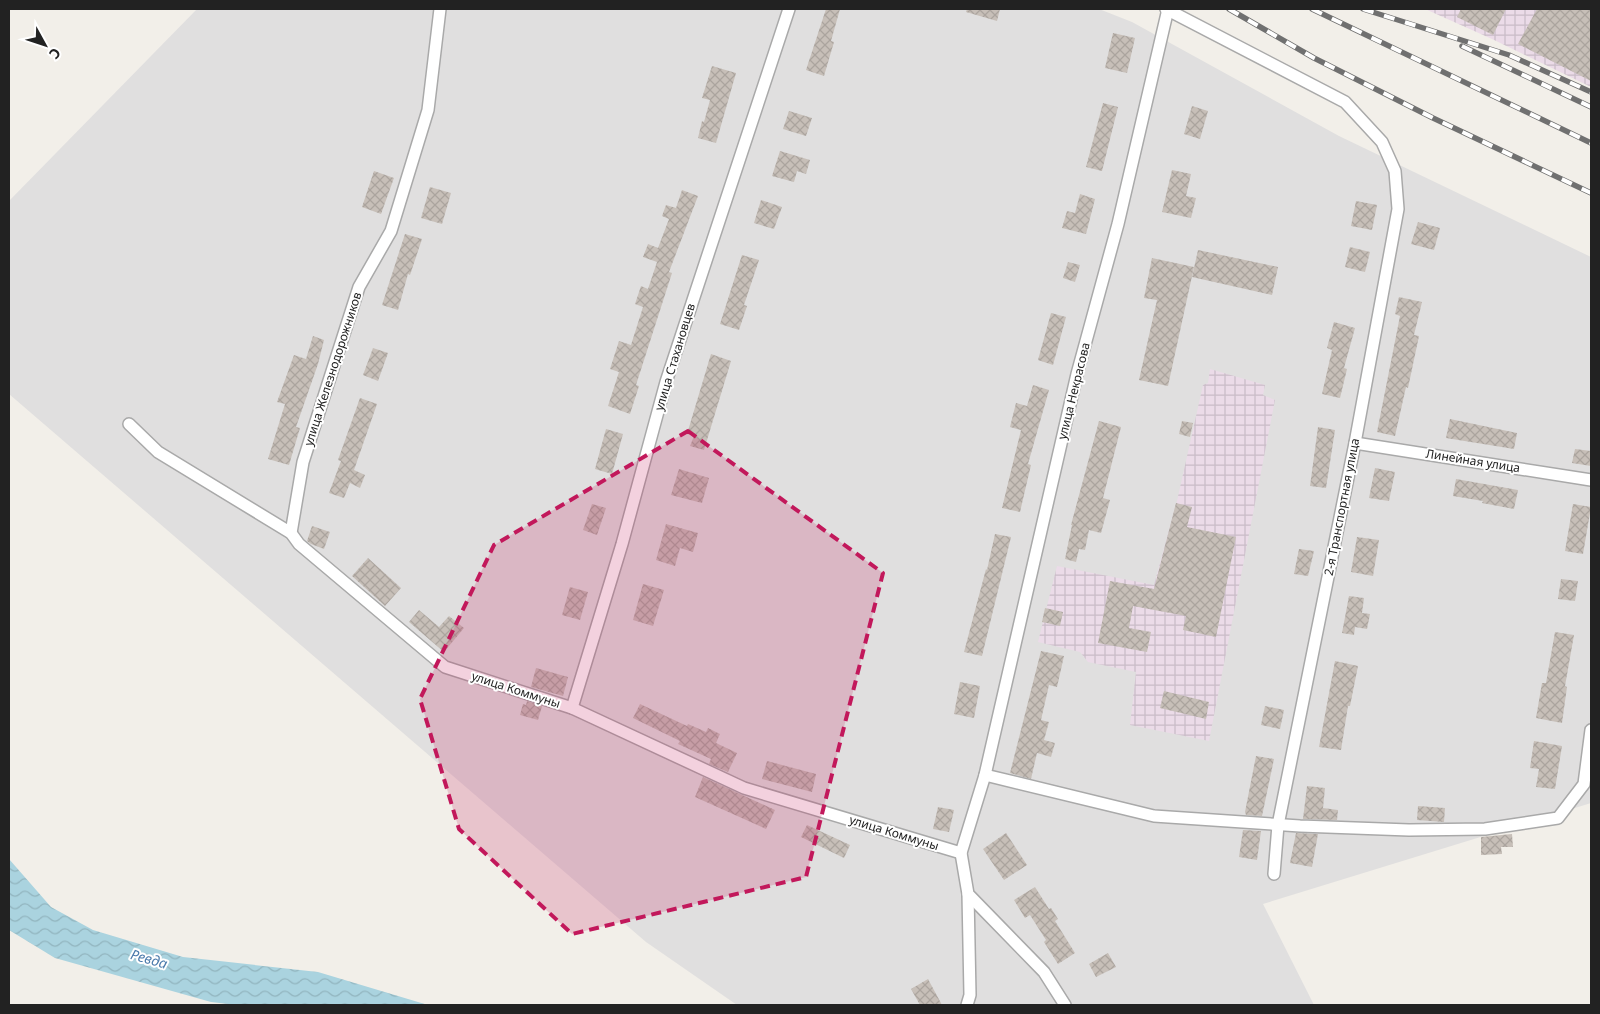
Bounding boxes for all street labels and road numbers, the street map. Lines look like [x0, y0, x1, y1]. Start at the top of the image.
street label: улица Железнодорожников [300, 290, 366, 448]
street label: улица Стахановцев [650, 301, 699, 413]
street label: улица Некрасова [1053, 341, 1094, 441]
street label: 2-я Транспортная улица [1320, 437, 1363, 577]
street label: Линейная улица [1425, 445, 1522, 476]
street label: улица Коммуны [470, 667, 563, 712]
street label: улица Коммуны [847, 811, 941, 854]

